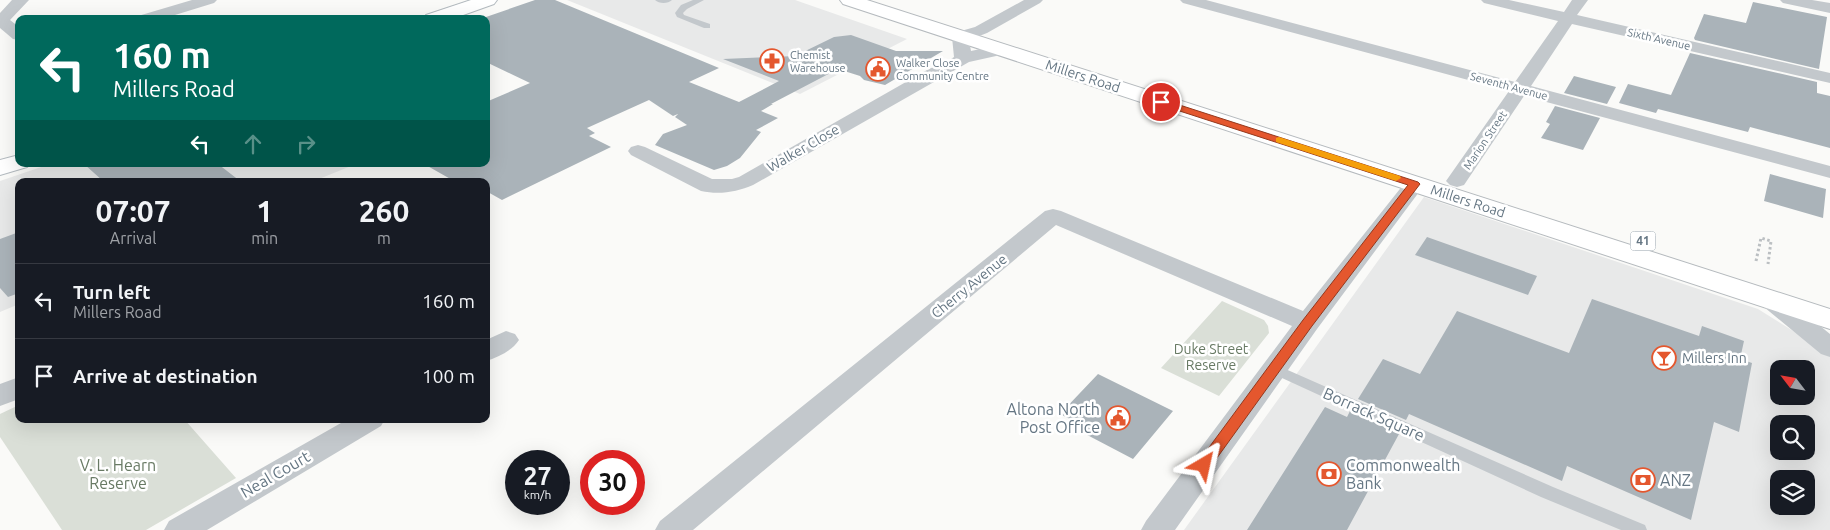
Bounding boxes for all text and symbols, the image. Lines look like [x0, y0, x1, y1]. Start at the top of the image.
street label: Sixth Avenue [1626, 26, 1692, 52]
icon: left [30, 35, 95, 100]
text: 160 m [113, 35, 211, 75]
pharmacy icon: Chemist Warehouse [759, 48, 785, 74]
place label: Chemist Warehouse [790, 49, 846, 74]
public building icon: Walker Close Community Centre [865, 56, 891, 82]
street label: Millers Road [1044, 56, 1122, 96]
place label: Walker Close Community Centre [896, 57, 989, 82]
street label: Seventh Avenue [1469, 70, 1549, 102]
text: Millers Road [113, 76, 235, 101]
pin [1140, 81, 1182, 123]
icon: arrive [1147, 88, 1175, 116]
street label: Marion Street [1461, 108, 1509, 172]
street label: Walker Close [764, 121, 842, 175]
icon: left [186, 130, 214, 158]
icon: ahead [239, 130, 267, 158]
icon: right [292, 130, 320, 158]
street label: Millers Road [1429, 181, 1507, 221]
text: 07:07 [96, 194, 171, 228]
text: 1 [256, 194, 273, 228]
text: 260 [359, 194, 409, 228]
text: Arrival [110, 229, 156, 247]
text: min [251, 229, 278, 247]
text: m [377, 229, 391, 247]
road number: 41 [1630, 232, 1656, 250]
street label: Cherry Avenue [928, 251, 1010, 321]
text: Turn left [73, 281, 151, 303]
icon: left [30, 287, 58, 315]
text: 160 m [422, 290, 475, 312]
text: Millers Road [73, 303, 162, 321]
park label: Duke Street Reserve [1174, 341, 1249, 373]
bar icon: Millers Inn [1651, 345, 1677, 371]
place label: Millers Inn [1682, 350, 1747, 366]
north arrow [1770, 360, 1815, 405]
map controls [1770, 360, 1815, 515]
icon: arrive [30, 362, 58, 390]
text: Arrive at destination [73, 365, 258, 387]
text: 100 m [422, 365, 475, 387]
street label: Borrack Square [1321, 384, 1427, 444]
place label: Altona North Post Office [1006, 400, 1100, 436]
public building icon: Altona North Post Office [1105, 405, 1131, 431]
button: search [1770, 415, 1815, 460]
position arrow [1177, 438, 1229, 490]
street label: Neal Court [237, 447, 313, 501]
speed limit sign: 30 [580, 450, 645, 515]
park label: V. L. Hearn Reserve [80, 456, 156, 492]
place label: Commonwealth Bank [1346, 456, 1460, 492]
bank icon: Commonwealth Bank [1316, 461, 1342, 487]
text: 27 [523, 462, 552, 490]
bank icon: ANZ [1630, 467, 1656, 493]
button: layers [1770, 470, 1815, 515]
place label: ANZ [1660, 471, 1691, 489]
text: km/h [524, 488, 551, 501]

